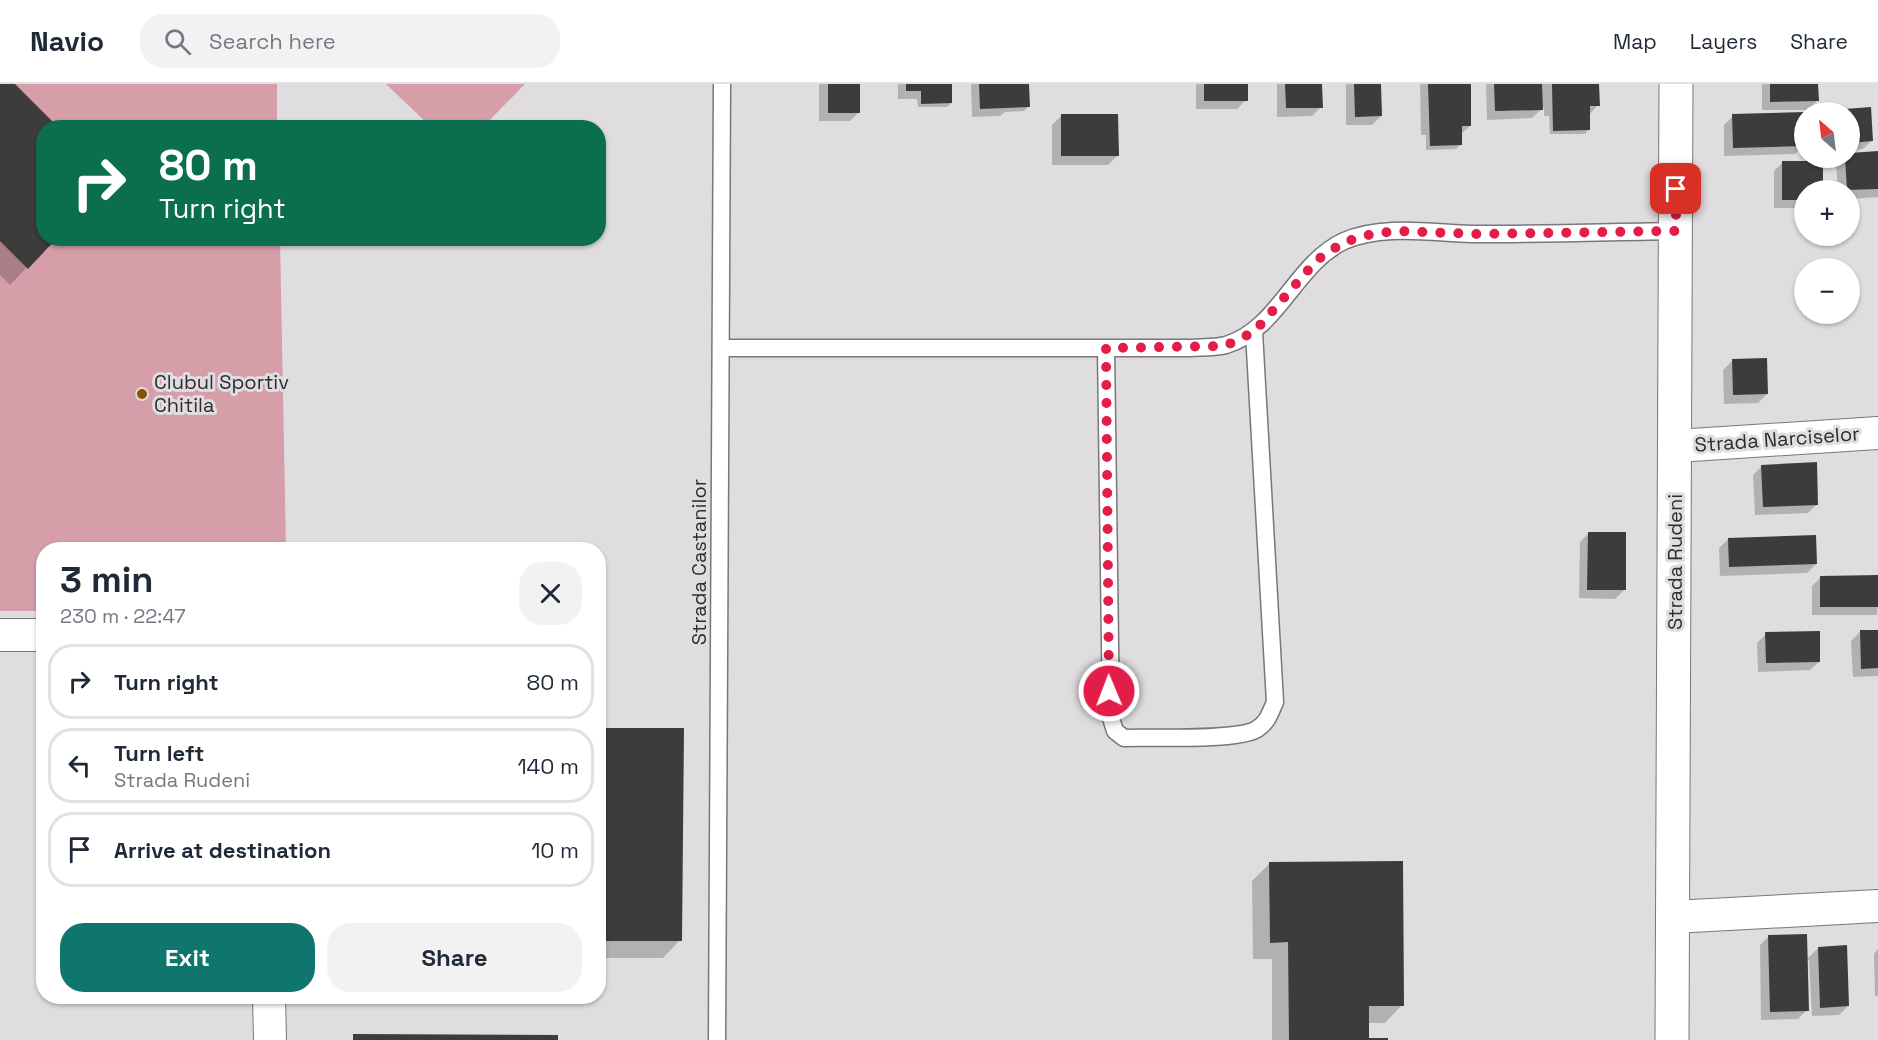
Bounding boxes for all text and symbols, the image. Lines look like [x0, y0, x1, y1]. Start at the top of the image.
search box [140, 14, 560, 68]
text: Navio [30, 23, 104, 59]
icon: search [161, 25, 194, 58]
text: Search here [209, 27, 336, 55]
text: Map [1613, 28, 1657, 55]
text: Layers [1690, 28, 1757, 55]
text: Share [1790, 28, 1848, 55]
north arrow [1794, 102, 1860, 168]
map controls [1794, 102, 1860, 324]
text: 80 m [159, 139, 258, 192]
icon: right [60, 144, 138, 222]
pin [1650, 163, 1701, 214]
icon: arrive [1659, 172, 1692, 205]
button: + [1794, 180, 1860, 246]
text: Turn right [159, 191, 286, 226]
button: − [1794, 258, 1860, 324]
place label: Clubul Sportiv Chitila [154, 369, 289, 418]
marker: Clubul Sportiv Chitila [135, 387, 149, 401]
street label: Strada Narciselor [1694, 420, 1860, 458]
street label: Strada Castanilor [686, 479, 712, 645]
street label: Strada Rudeni [1662, 494, 1688, 630]
text: 3 min [60, 557, 154, 603]
button: close [519, 562, 582, 625]
text: 230 m · 22:47 [60, 603, 186, 629]
position arrow [1077, 659, 1141, 723]
icon: right [63, 665, 96, 698]
text: Turn right [114, 668, 219, 696]
text: 80 m [527, 668, 579, 696]
text: Turn left [114, 739, 204, 767]
icon: left [63, 749, 96, 782]
text: 140 m [517, 752, 579, 780]
text: Strada Rudeni [114, 767, 250, 793]
icon: arrive [63, 833, 96, 866]
text: Arrive at destination [114, 836, 331, 864]
text: 10 m [531, 836, 579, 864]
button: Exit [60, 923, 315, 992]
button: Share [327, 923, 582, 992]

